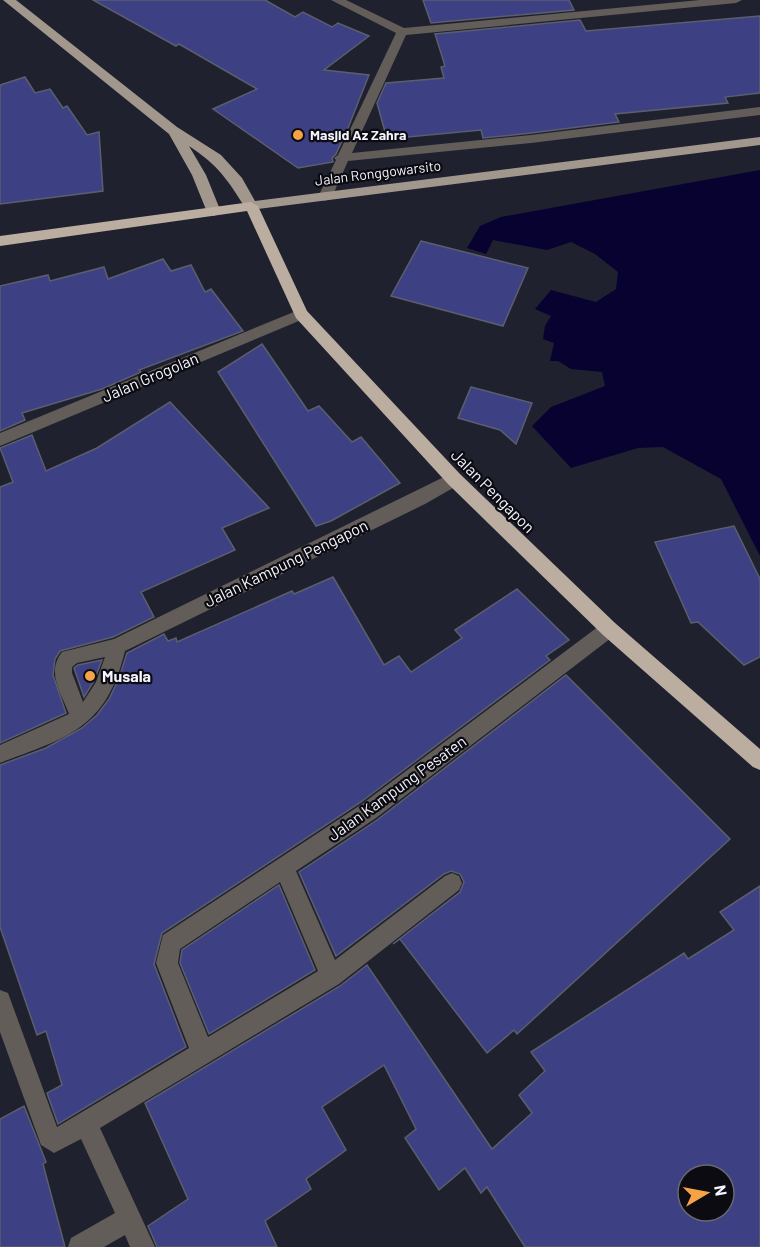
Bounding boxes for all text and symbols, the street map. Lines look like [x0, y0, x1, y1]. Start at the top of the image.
place label: Masjid Az Zahra [310, 126, 406, 143]
marker: Masjid Az Zahra [291, 128, 305, 142]
street label: Jalan Ronggowarsito [314, 156, 442, 189]
street label: Jalan Grogolan [99, 348, 201, 405]
street label: Jalan Pengapon [448, 445, 539, 536]
street label: Jalan Kampung Pengapon [201, 515, 370, 610]
place label: Musala [102, 666, 151, 685]
marker: Musala [83, 669, 97, 683]
street label: Jalan Kampung Pesaten [324, 731, 470, 844]
north arrow [676, 1163, 736, 1223]
text: N [711, 1183, 732, 1197]

